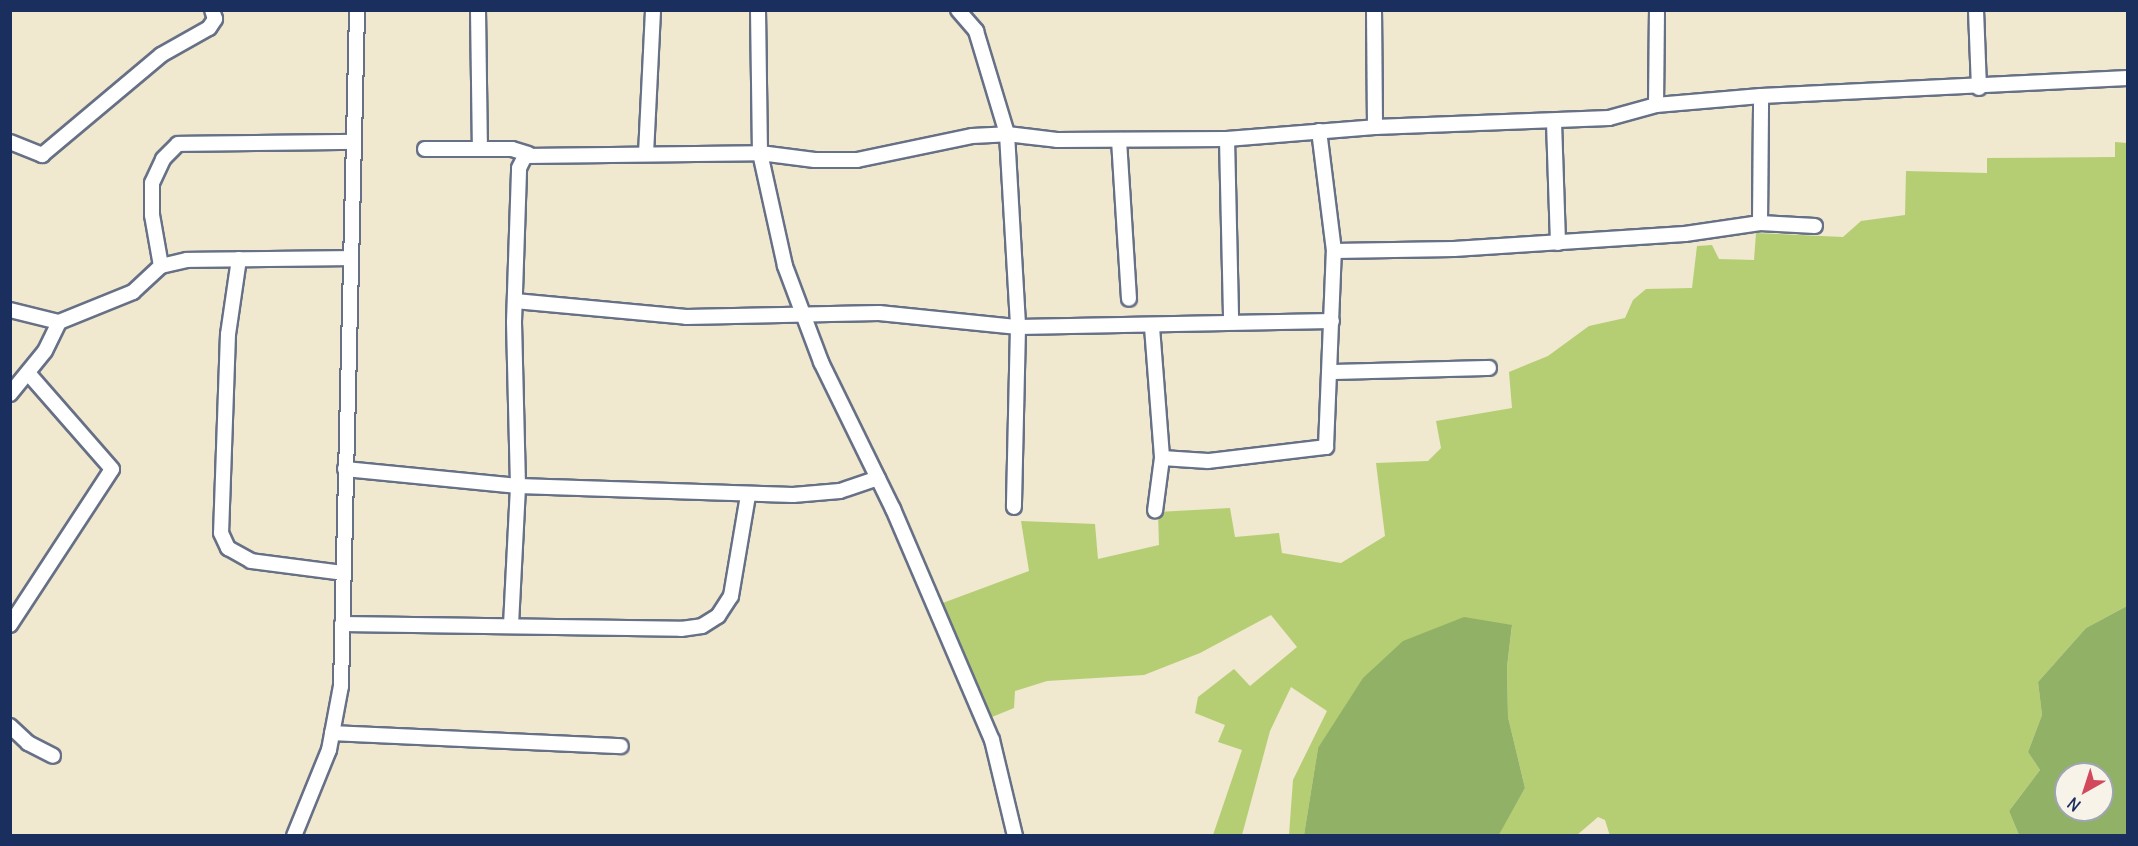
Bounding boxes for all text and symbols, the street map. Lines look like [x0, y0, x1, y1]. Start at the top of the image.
north arrow [2054, 762, 2114, 822]
text: N [2063, 793, 2085, 816]

